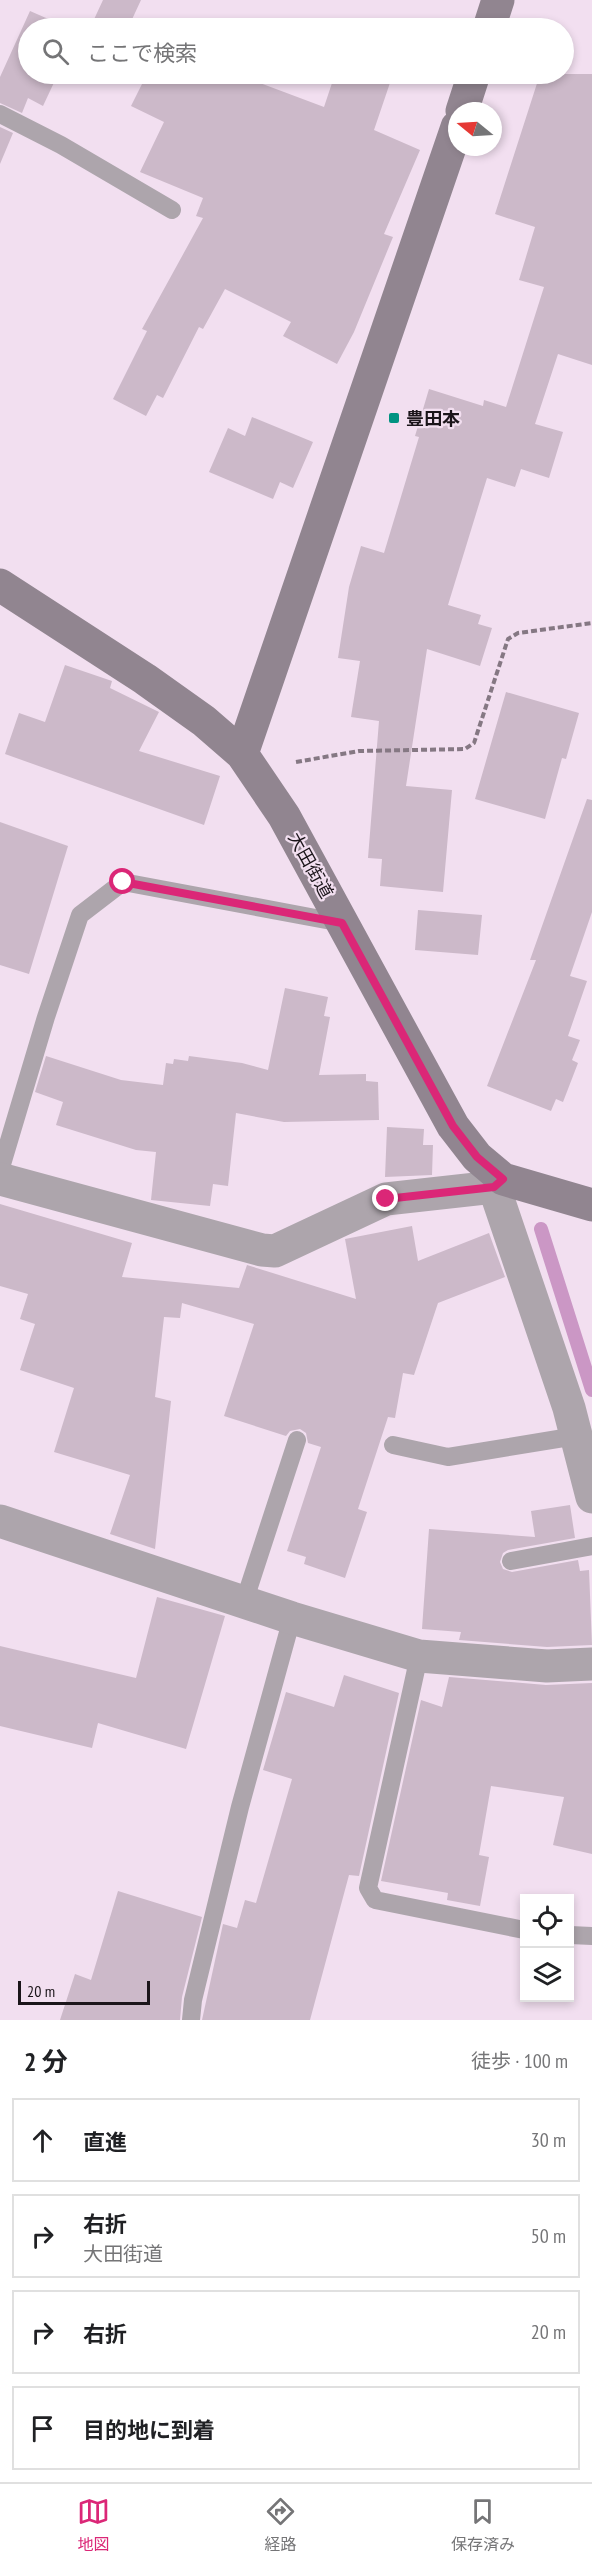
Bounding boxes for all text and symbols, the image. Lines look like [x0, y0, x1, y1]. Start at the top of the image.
search box [18, 18, 574, 84]
icon: search [39, 35, 72, 68]
text: ここで検索 [87, 39, 197, 67]
north arrow [448, 102, 502, 156]
place label: 豊田本 [406, 407, 460, 430]
marker: 豊田本 [387, 411, 401, 425]
street label: 大田街道 [283, 828, 339, 902]
route start [109, 868, 135, 894]
route end [372, 1185, 398, 1211]
map controls [520, 1894, 574, 2002]
button: locate [520, 1894, 574, 1948]
button: layers [520, 1948, 574, 2002]
scale bar [18, 1978, 150, 2006]
text: 20 m [27, 1981, 55, 2001]
text: 2 分 [24, 2045, 68, 2078]
text: 徒歩 · 100 m [471, 2048, 568, 2074]
icon: ahead [26, 2124, 59, 2157]
text: 30 m [531, 2127, 566, 2153]
text: 直進 [83, 2128, 127, 2156]
text: 右折 [83, 2210, 127, 2238]
icon: right [26, 2220, 59, 2253]
text: 50 m [531, 2223, 566, 2249]
text: 大田街道 [83, 2241, 163, 2267]
icon: right [26, 2316, 59, 2349]
text: 20 m [531, 2319, 566, 2345]
text: 右折 [83, 2320, 127, 2348]
icon: arrive [26, 2412, 59, 2445]
text: 目的地に到着 [83, 2416, 215, 2444]
tab: 地図 [77, 2495, 110, 2555]
tab: 経路 [264, 2495, 297, 2555]
tab: 保存済み [451, 2495, 515, 2555]

